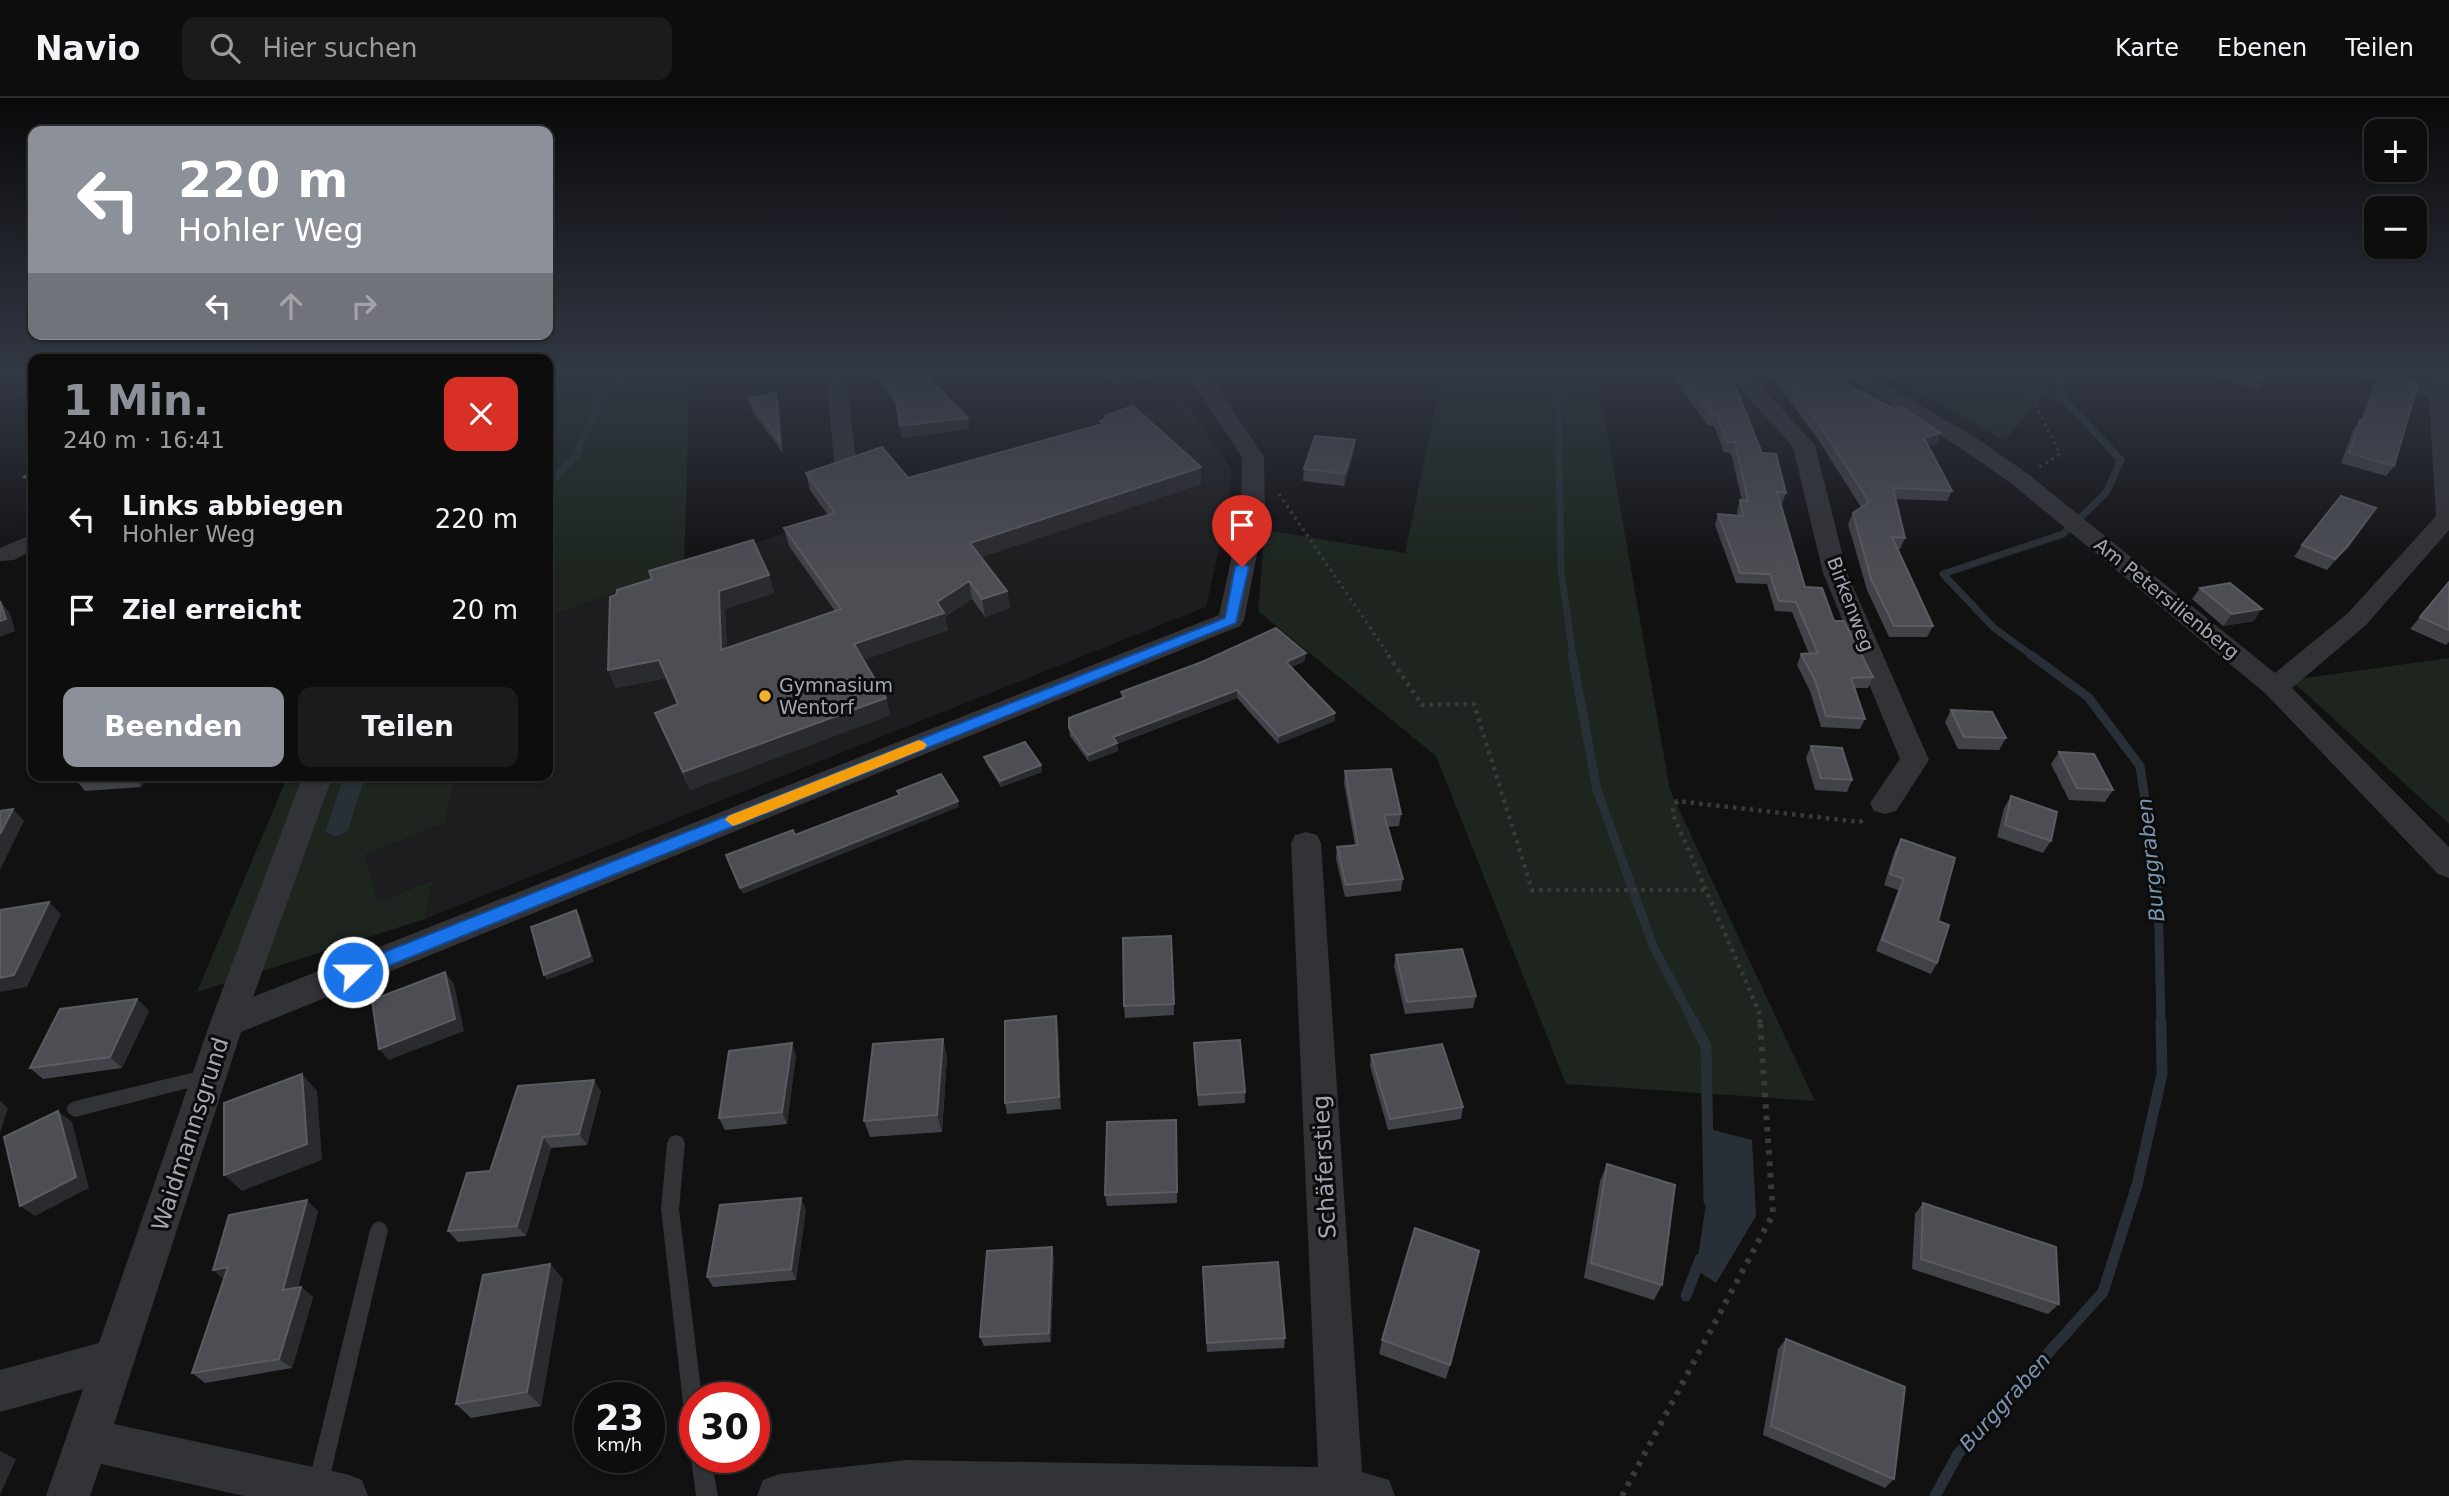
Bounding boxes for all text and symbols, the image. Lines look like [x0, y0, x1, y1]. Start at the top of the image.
search box [182, 17, 672, 80]
text: Navio [35, 29, 140, 68]
icon: search [206, 29, 244, 67]
text: Hier suchen [262, 33, 417, 63]
text: Karte [2115, 34, 2179, 62]
text: Ebenen [2217, 34, 2307, 62]
text: Teilen [2345, 34, 2414, 62]
map controls [2364, 119, 2427, 259]
button: + [2364, 119, 2427, 182]
text: 220 m [178, 152, 348, 209]
icon: left [63, 154, 154, 245]
button: − [2364, 196, 2427, 259]
text: Hohler Weg [178, 211, 364, 249]
icon: left [199, 287, 237, 325]
icon: ahead [272, 287, 310, 325]
icon: right [345, 287, 383, 325]
text: 1 Min. [63, 376, 209, 425]
button: close [444, 377, 518, 451]
text: 240 m · 16:41 [63, 427, 225, 453]
text: Links abbiegen [122, 491, 344, 521]
pin [1212, 495, 1272, 567]
icon: left [63, 500, 101, 538]
text: 220 m [435, 504, 518, 534]
icon: arrive [1223, 506, 1261, 544]
text: Hohler Weg [122, 521, 255, 547]
street label: Am Petersilienberg [2090, 533, 2244, 663]
street label: Birkenweg [1823, 554, 1879, 654]
icon: arrive [63, 591, 101, 629]
text: Ziel erreicht [122, 595, 302, 625]
text: 20 m [451, 595, 518, 625]
place label: Gymnasium Wentorf [779, 674, 893, 718]
button: Beenden [63, 687, 284, 767]
button: Teilen [298, 687, 518, 767]
marker: Gymnasium Wentorf [757, 688, 773, 704]
water label: Burggraben [2133, 797, 2169, 923]
position arrow [316, 935, 390, 1009]
street label: Waidmannsgrund [146, 1034, 234, 1234]
street label: Schäferstieg [1307, 1095, 1341, 1239]
water label: Burggraben [1955, 1348, 2055, 1456]
speed limit sign: 30 [679, 1382, 770, 1473]
text: 23 [595, 1398, 644, 1438]
text: km/h [597, 1434, 642, 1455]

